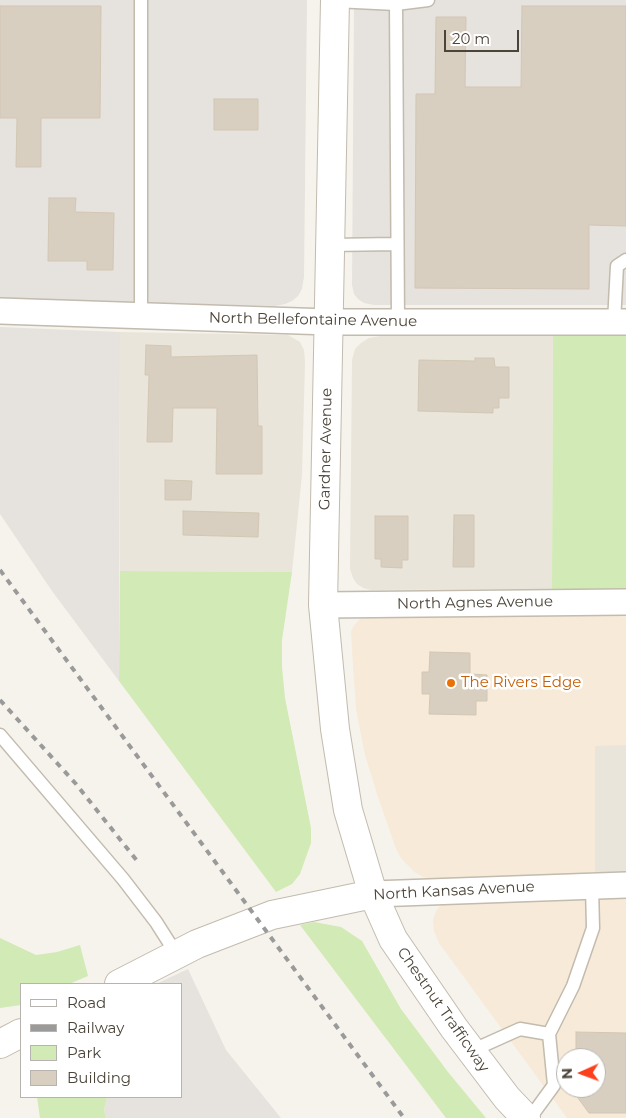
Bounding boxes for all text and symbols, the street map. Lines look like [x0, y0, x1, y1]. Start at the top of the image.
scale bar [446, 20, 521, 52]
text: 20 m [452, 29, 490, 48]
street label: North Bellefontaine Avenue [209, 309, 417, 331]
street label: Gardner Avenue [316, 388, 336, 510]
street label: North Agnes Avenue [397, 593, 553, 613]
place label: The Rivers Edge [461, 674, 581, 692]
marker: The Rivers Edge [445, 677, 457, 689]
street label: North Kansas Avenue [373, 878, 535, 904]
street label: Chestnut Trafficway [393, 944, 493, 1076]
legend [20, 983, 182, 1098]
text: Road [67, 993, 106, 1012]
text: Railway [67, 1018, 124, 1037]
text: Park [67, 1043, 101, 1062]
north arrow [556, 1048, 606, 1098]
text: Building [67, 1068, 131, 1087]
text: N [558, 1068, 576, 1079]

